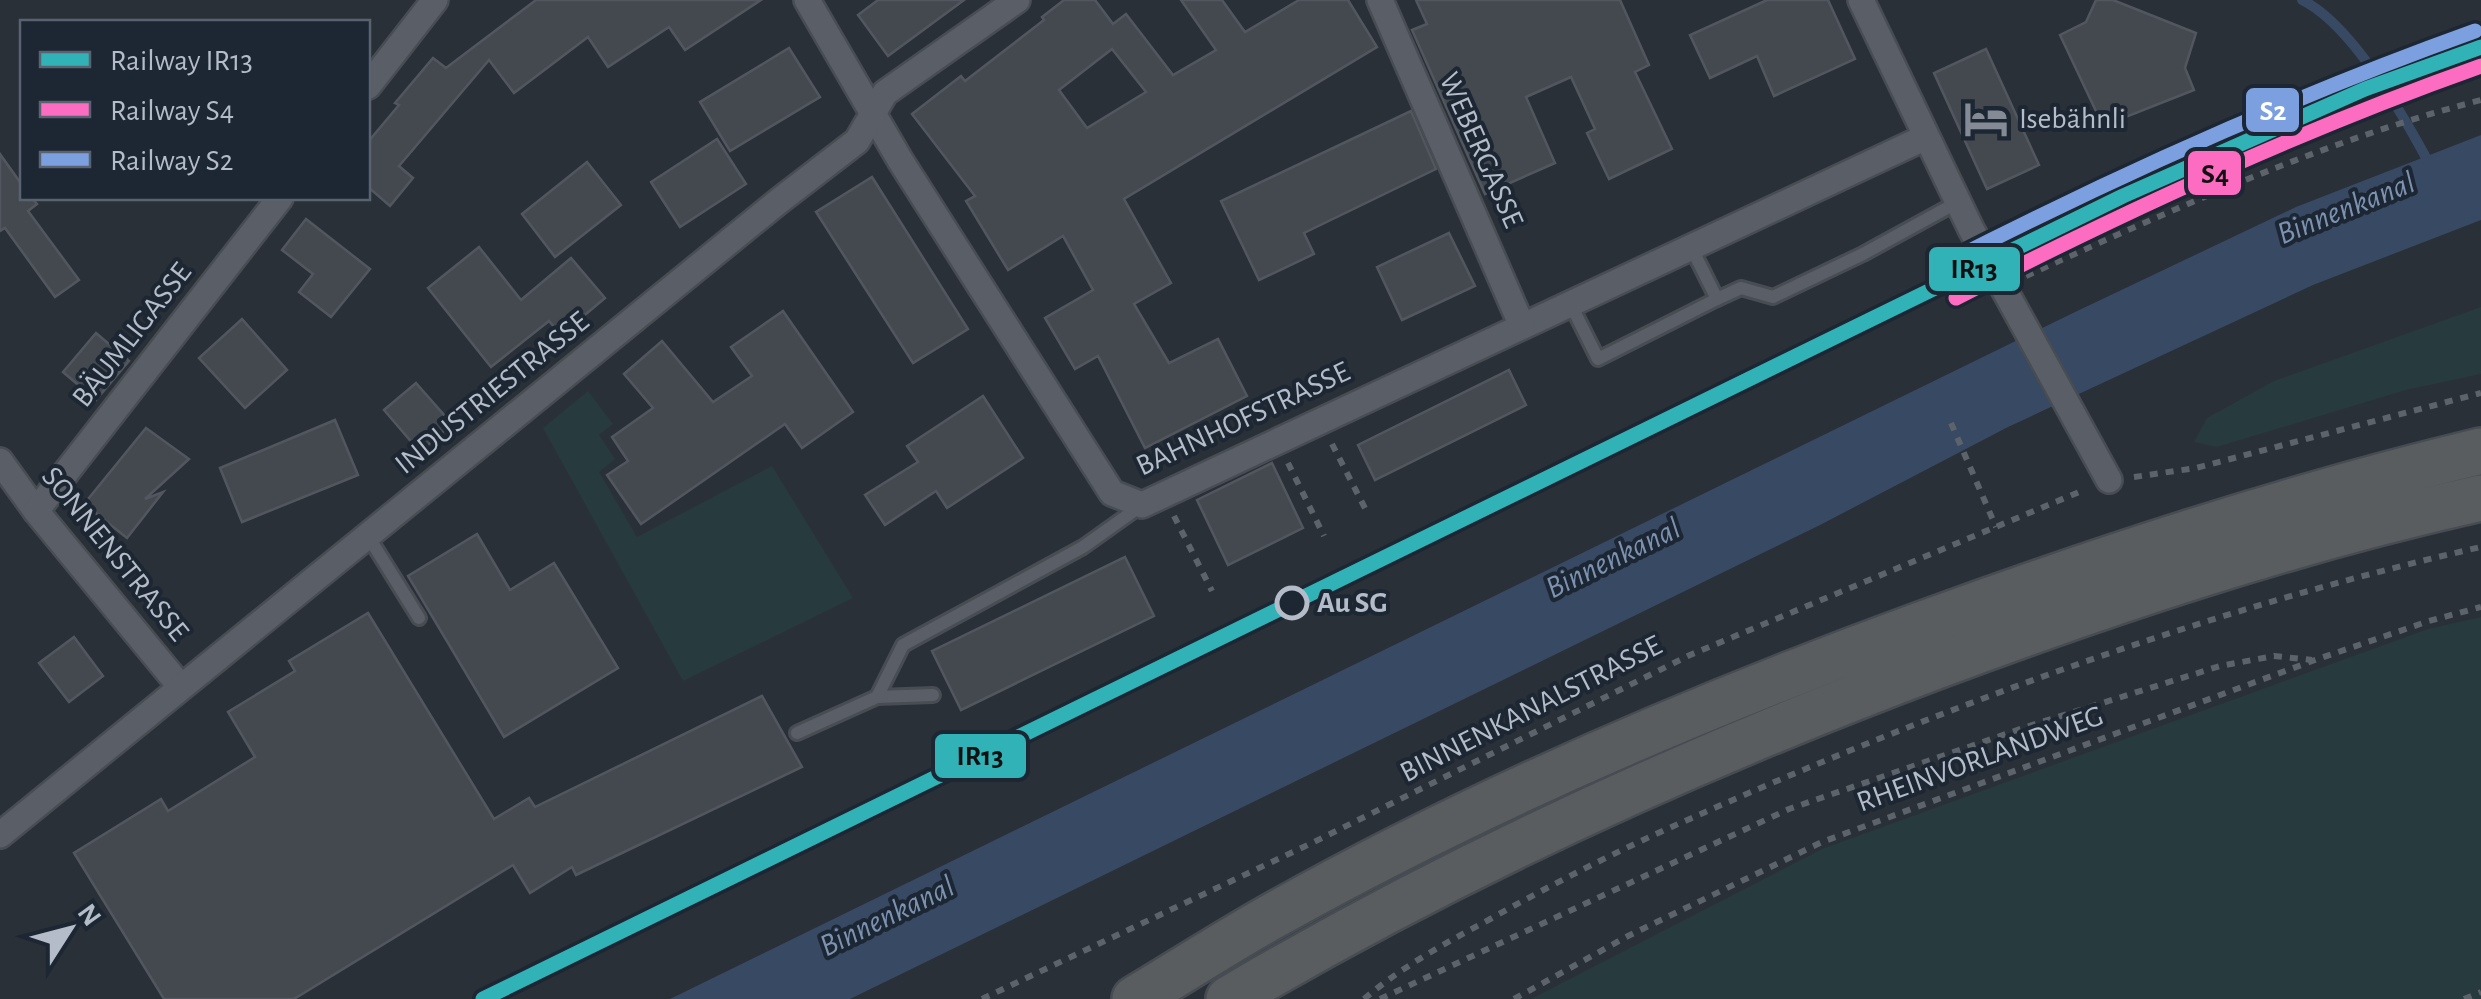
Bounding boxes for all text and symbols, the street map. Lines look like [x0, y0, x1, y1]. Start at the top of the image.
legend [20, 20, 370, 200]
text: Railway IR13 [110, 46, 253, 76]
street label: WEBERGASSE [1433, 68, 1529, 232]
line badge: S2 [2244, 86, 2301, 134]
hotel icon: Isebähnli [1962, 95, 2010, 143]
text: Railway S4 [110, 96, 234, 126]
text: S2 [2259, 98, 2287, 126]
place label: Isebähnli [2019, 104, 2126, 134]
text: Railway S2 [110, 146, 233, 176]
line badge: S4 [2186, 149, 2243, 197]
text: S4 [2201, 161, 2229, 189]
water label: Binnenkanal [2272, 166, 2420, 250]
line badge: IR13 [1927, 245, 2022, 293]
text: IR13 [1951, 256, 1997, 284]
street label: BÄUMLIGASSE [66, 257, 197, 413]
street label: INDUSTRIESTRASSE [390, 306, 594, 480]
street label: BAHNHOFSTRASSE [1132, 356, 1354, 482]
street label: SONNENSTRASSE [36, 461, 194, 647]
water label: Binnenkanal [1540, 512, 1686, 604]
marker: Au SG [1276, 587, 1308, 619]
place label: Au SG [1317, 588, 1387, 618]
street label: BINNENKANALSTRASSE [1395, 630, 1667, 788]
street label: RHEINVORLANDWEG [1853, 700, 2107, 818]
line badge: IR13 [933, 732, 1028, 780]
text: IR13 [957, 743, 1003, 771]
water label: Binnenkanal [814, 870, 960, 962]
north arrow [20, 879, 120, 979]
text: N [72, 899, 106, 932]

